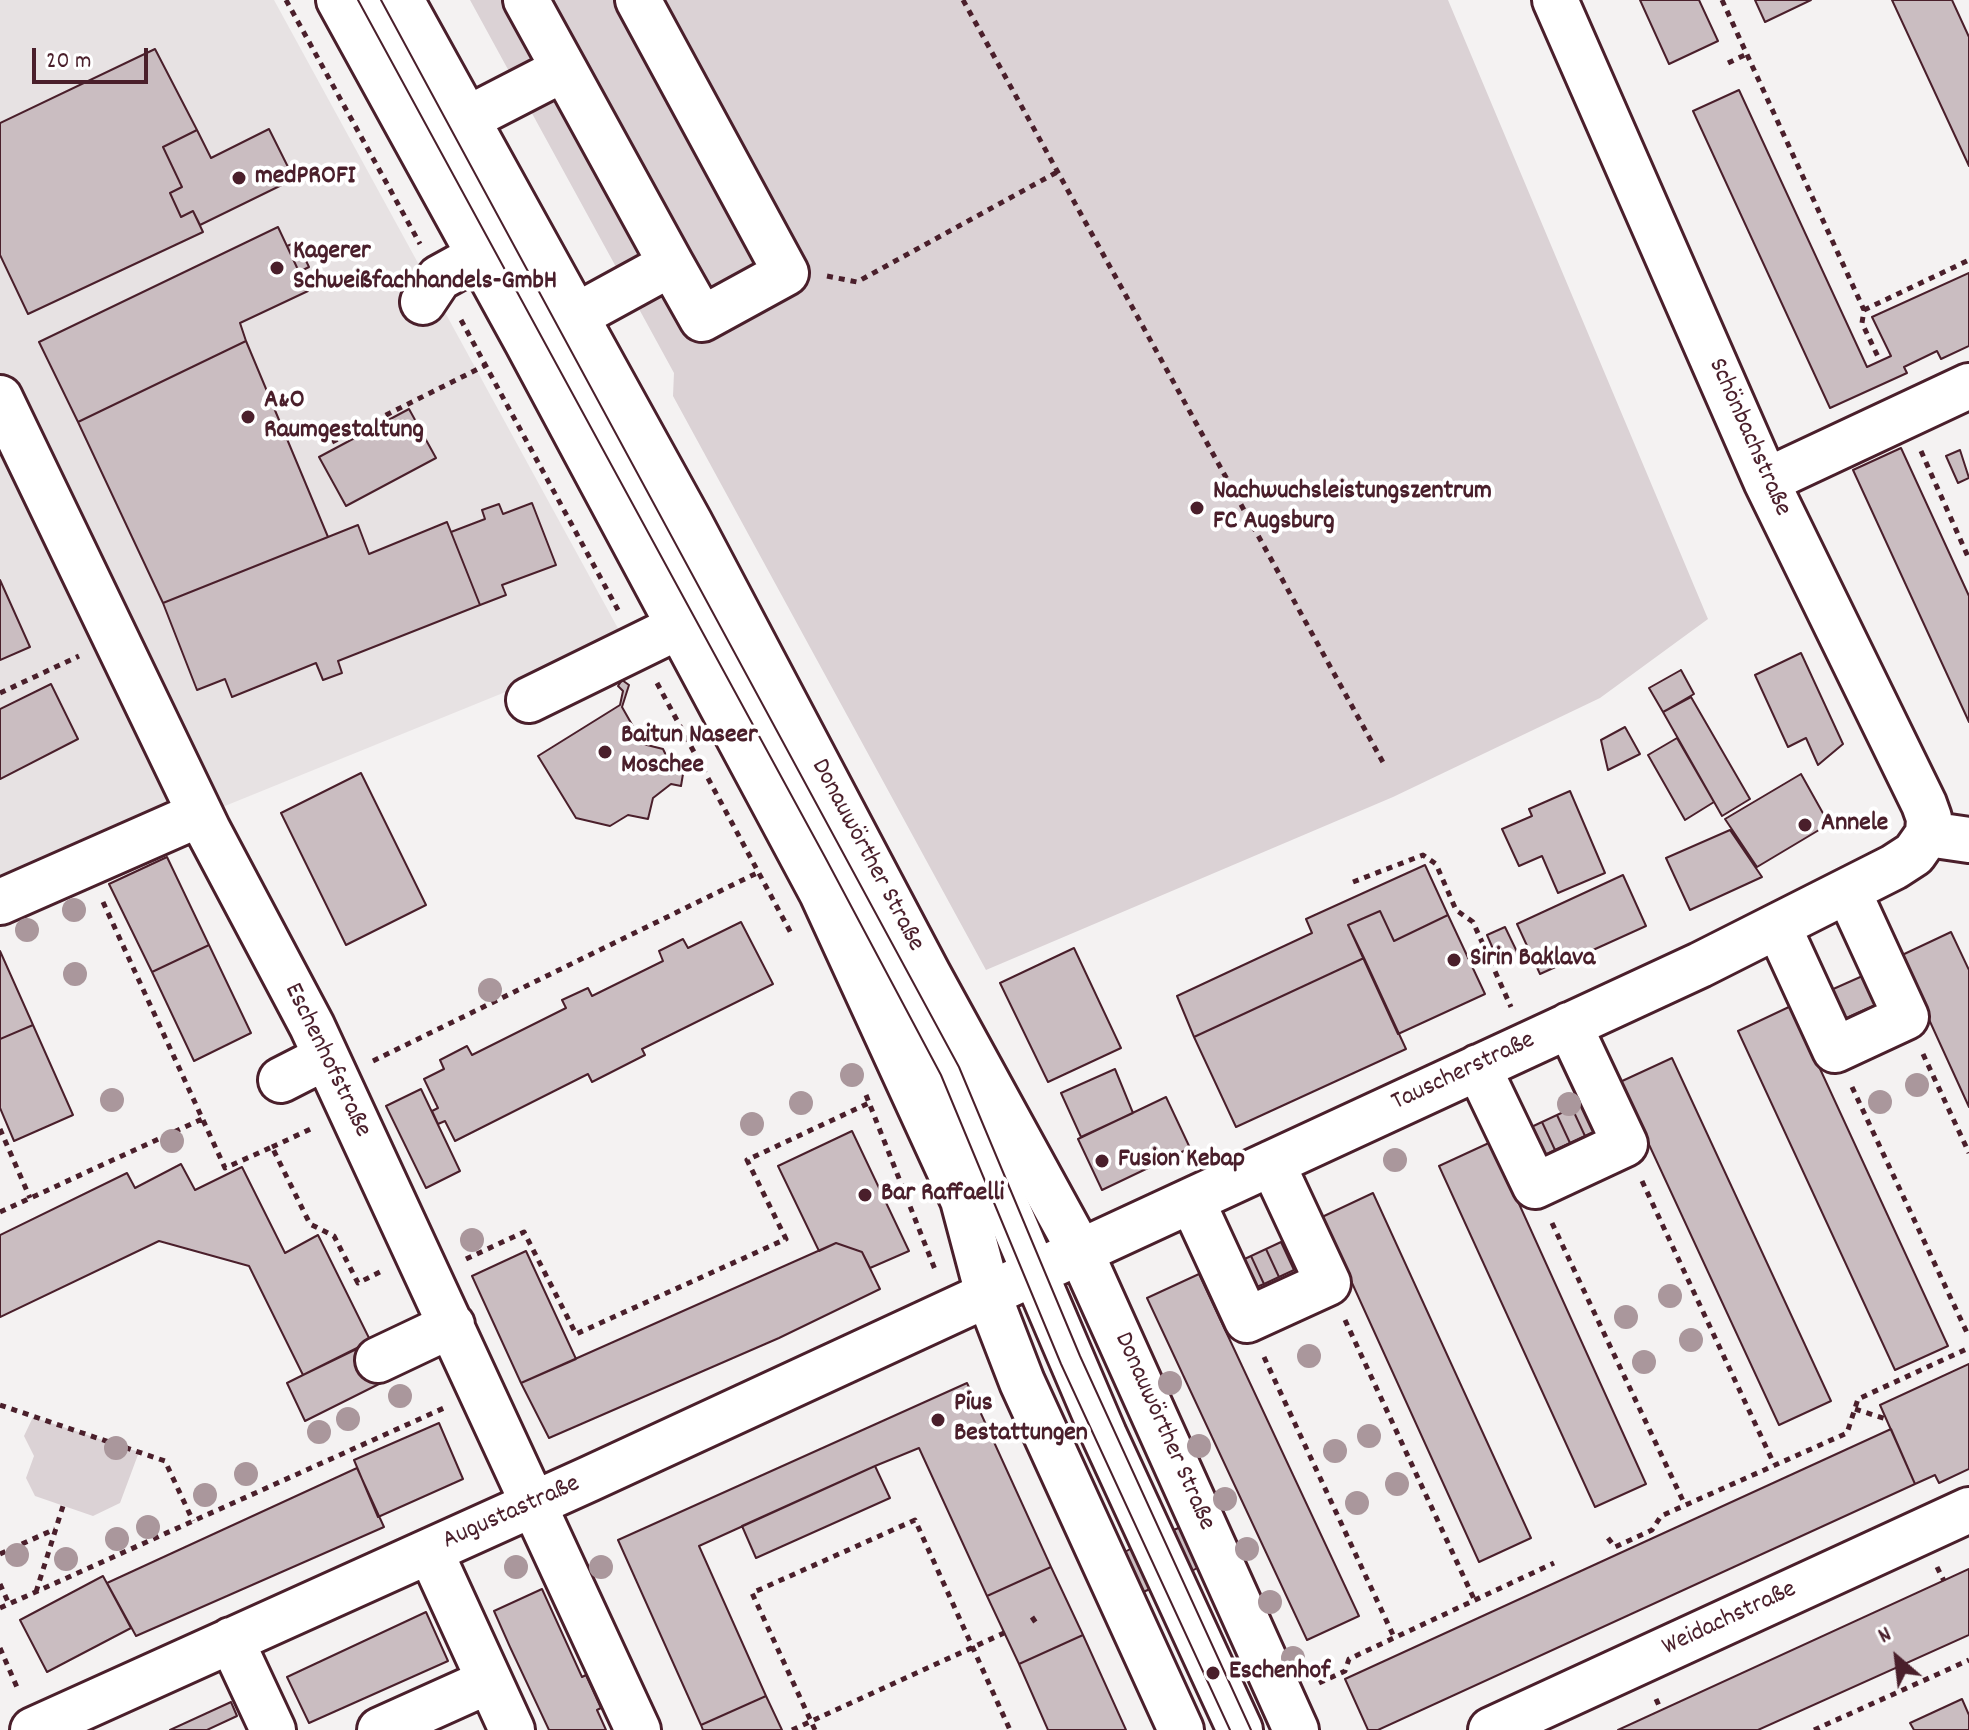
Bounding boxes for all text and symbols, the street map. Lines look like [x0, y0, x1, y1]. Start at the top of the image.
scale bar [36, 32, 152, 82]
text: 20 m [46, 45, 92, 79]
place label: medPROFI [255, 162, 356, 194]
marker: medPROFI [230, 169, 248, 187]
place label: Kagerer Schweißfachhandels-GmbH [293, 237, 557, 298]
marker: Kagerer Schweißfachhandels-GmbH [268, 259, 286, 277]
street label: Schönbachstraße [1699, 354, 1797, 522]
place label: A&O Raumgestaltung [264, 386, 424, 448]
marker: A&O Raumgestaltung [239, 408, 257, 426]
place label: Nachwuchsleistungszentrum FC Augsburg [1213, 477, 1492, 538]
marker: Nachwuchsleistungszentrum FC Augsburg [1188, 499, 1206, 517]
place label: Baitun Naseer Moschee [621, 721, 758, 782]
marker: Baitun Naseer Moschee [596, 743, 614, 761]
street label: Donauwörther Straße [802, 754, 930, 958]
place label: Annele [1821, 809, 1888, 841]
marker: Annele [1796, 816, 1814, 834]
place label: Sirin Baklava [1470, 944, 1595, 976]
marker: Sirin Baklava [1445, 951, 1463, 969]
street label: Eschenhofstraße [275, 979, 377, 1143]
street label: Tauscherstraße [1387, 1026, 1541, 1120]
place label: Fusion Kebap [1118, 1145, 1245, 1177]
marker: Fusion Kebap [1093, 1152, 1111, 1170]
place label: Bar Raffaelli [881, 1179, 1004, 1211]
marker: Bar Raffaelli [856, 1186, 874, 1204]
street label: Donauwörther Straße [1105, 1328, 1221, 1536]
place label: Pius Bestattungen [954, 1389, 1088, 1450]
marker: Pius Bestattungen [929, 1411, 947, 1429]
street label: Augustastraße [439, 1470, 585, 1558]
street label: Weidachstraße [1658, 1575, 1802, 1665]
north arrow [1857, 1618, 1937, 1698]
text: N [1873, 1620, 1898, 1653]
place label: Eschenhof [1229, 1657, 1330, 1689]
marker: Eschenhof [1204, 1664, 1222, 1682]

